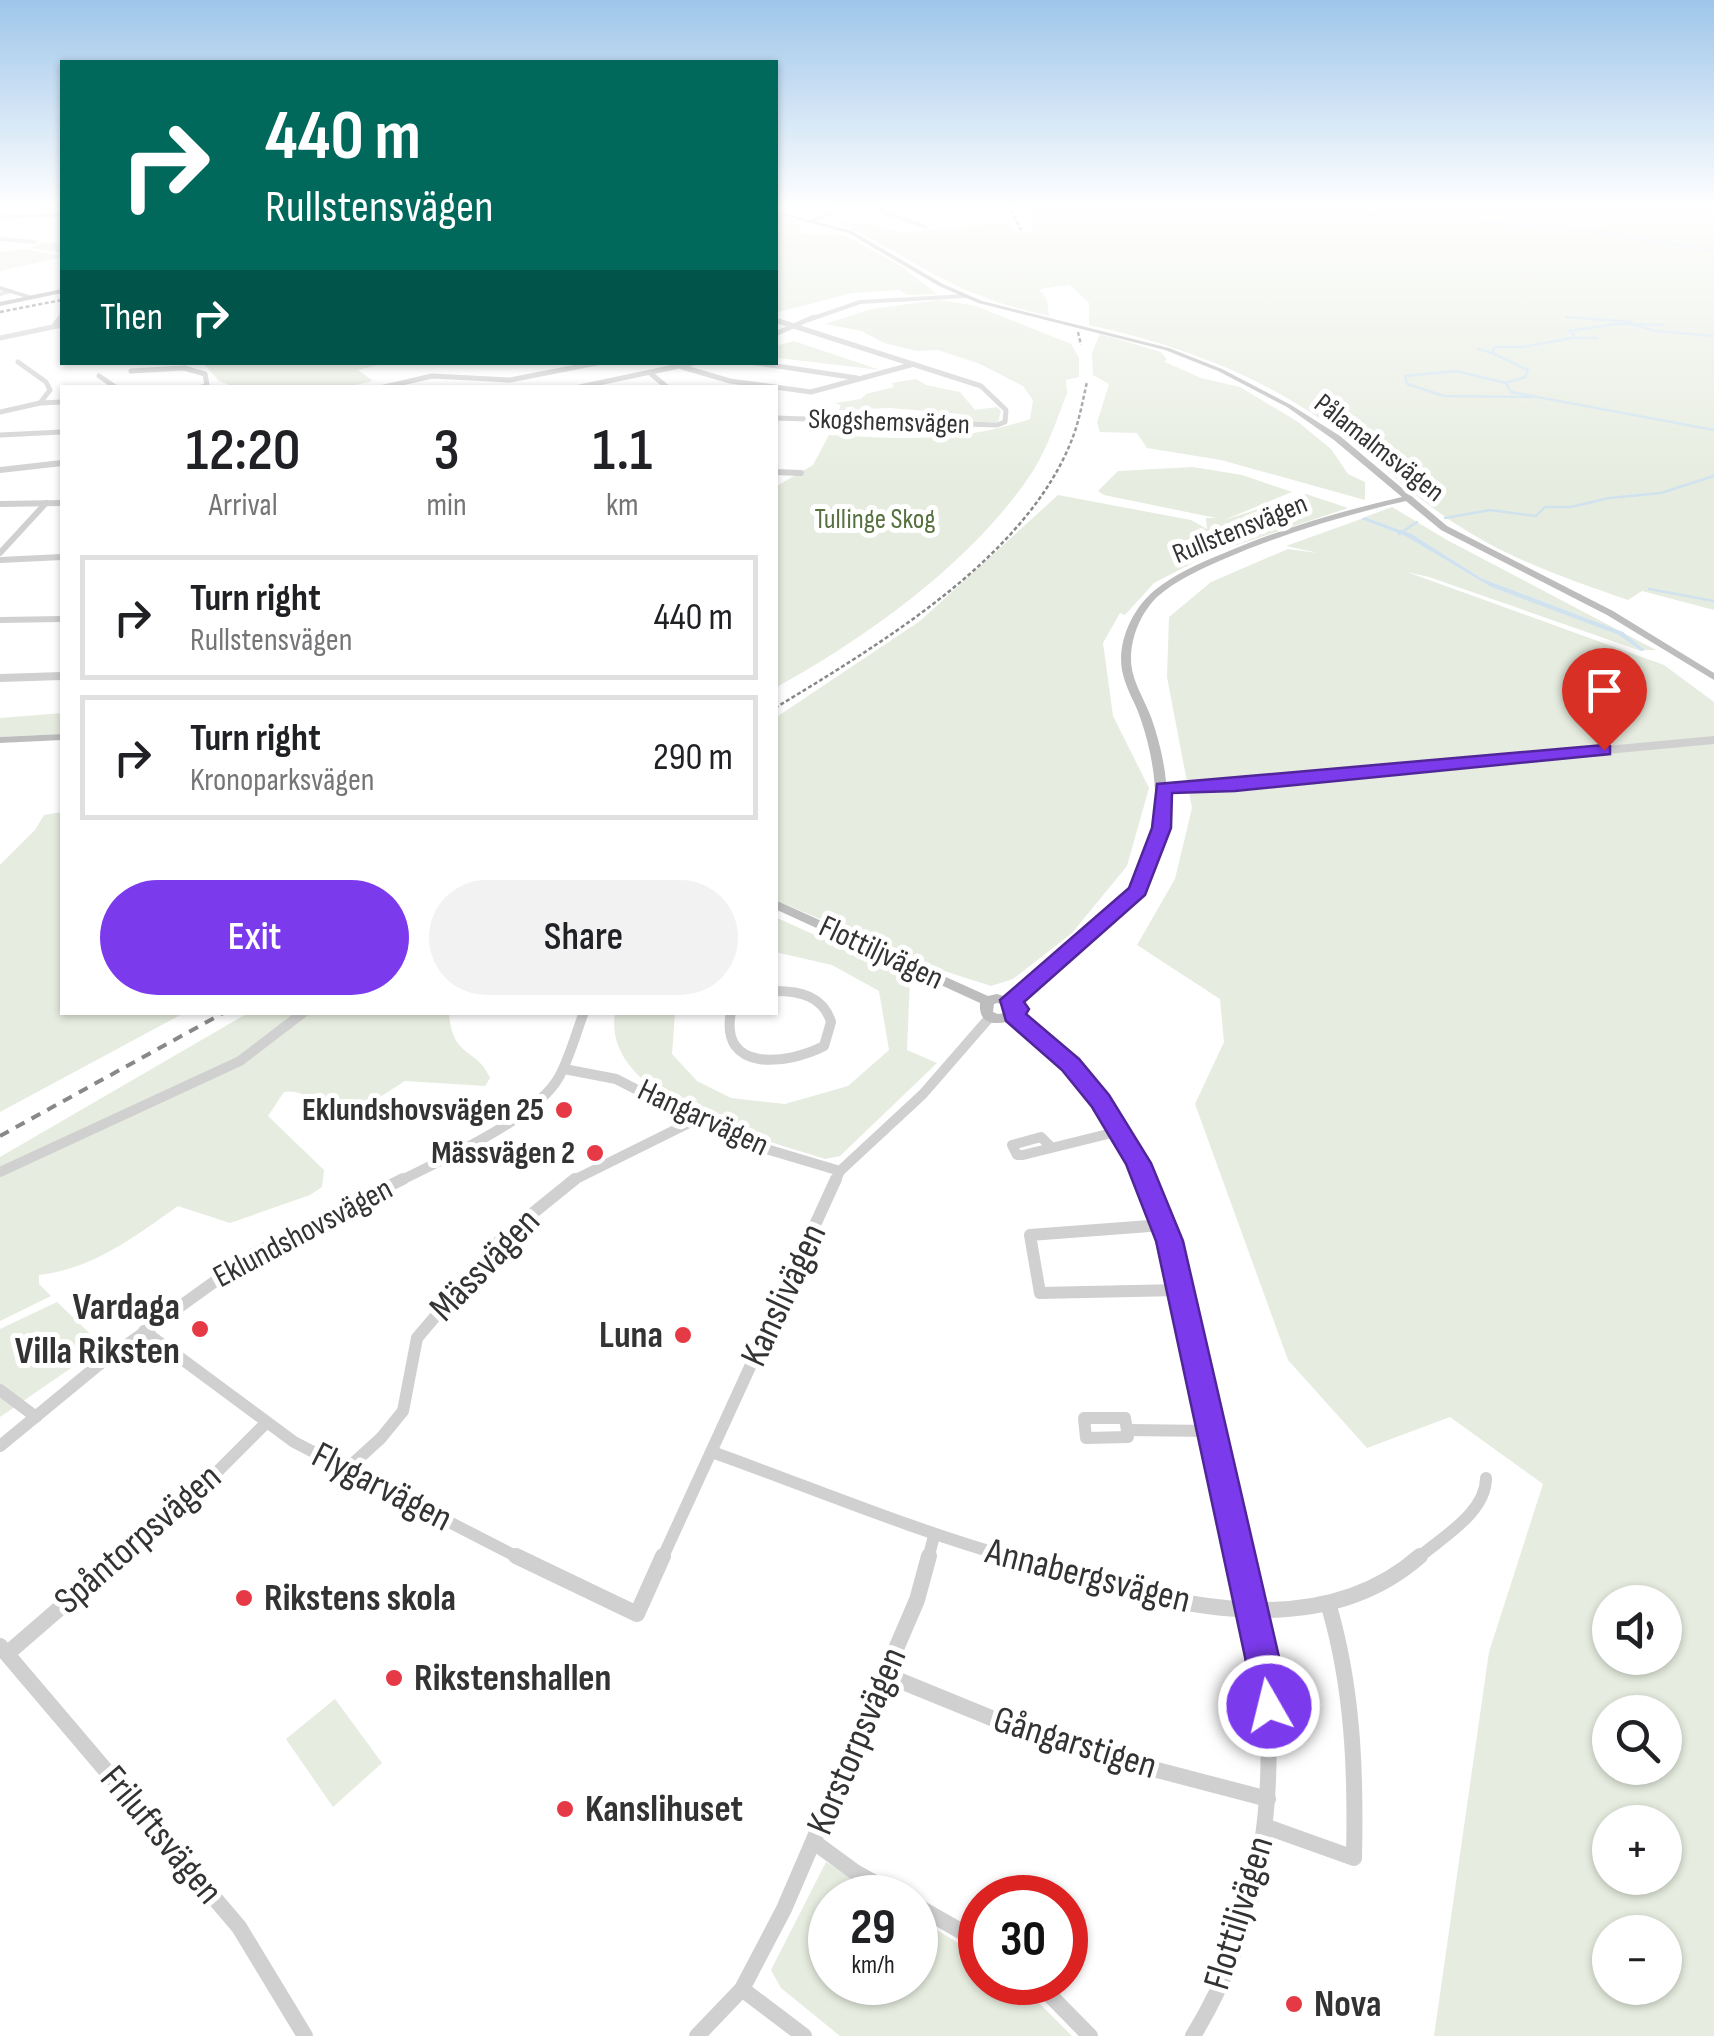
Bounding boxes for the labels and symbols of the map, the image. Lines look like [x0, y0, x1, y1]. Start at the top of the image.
street label: Pålamalmsvägen [1308, 387, 1450, 509]
street label: Skogshemsvägen [808, 403, 970, 441]
street label: Rullstensvägen [1168, 487, 1312, 571]
park label: Tullinge Skog [815, 503, 935, 536]
pin [1562, 648, 1647, 751]
street label: Flottiljvägen [813, 907, 949, 999]
street label: Hangarvägen [631, 1071, 775, 1165]
place label: Eklundshovsvägen 25 [302, 1091, 544, 1130]
marker: Eklundshovsvägen 25 [553, 1099, 575, 1121]
place label: Mässvägen 2 [431, 1134, 575, 1173]
marker: Mässvägen 2 [584, 1142, 606, 1164]
street label: Eklundshovsvägen [207, 1169, 399, 1297]
street label: Mässvägen [420, 1199, 550, 1331]
street label: Kanslivägen [732, 1217, 836, 1373]
place label: Vardaga Villa Riksten [15, 1285, 180, 1374]
place label: Luna [599, 1313, 663, 1358]
marker: Vardaga Villa Riksten [189, 1318, 211, 1340]
marker: Luna [672, 1324, 694, 1346]
street label: Flygarvägen [304, 1433, 460, 1541]
street label: Spåntorpsvägen [46, 1455, 230, 1623]
street label: Annabergsvägen [980, 1529, 1195, 1623]
place label: Rikstens skola [264, 1576, 456, 1621]
marker: Rikstens skola [233, 1587, 255, 1609]
street label: Korstorpsvägen [797, 1641, 917, 1841]
position arrow [1217, 1654, 1321, 1758]
place label: Rikstenshallen [414, 1656, 612, 1701]
marker: Rikstenshallen [383, 1667, 405, 1689]
street label: Gångarstigen [988, 1697, 1162, 1789]
street label: Friluftsvägen [90, 1757, 232, 1913]
place label: Kanslihuset [585, 1787, 743, 1832]
marker: Kanslihuset [554, 1798, 576, 1820]
street label: Flottiljvägen [1194, 1831, 1284, 1995]
speed limit sign: 30 [958, 1875, 1088, 2005]
place label: Nova [1314, 1982, 1382, 2027]
marker: Nova [1283, 1993, 1305, 2015]

